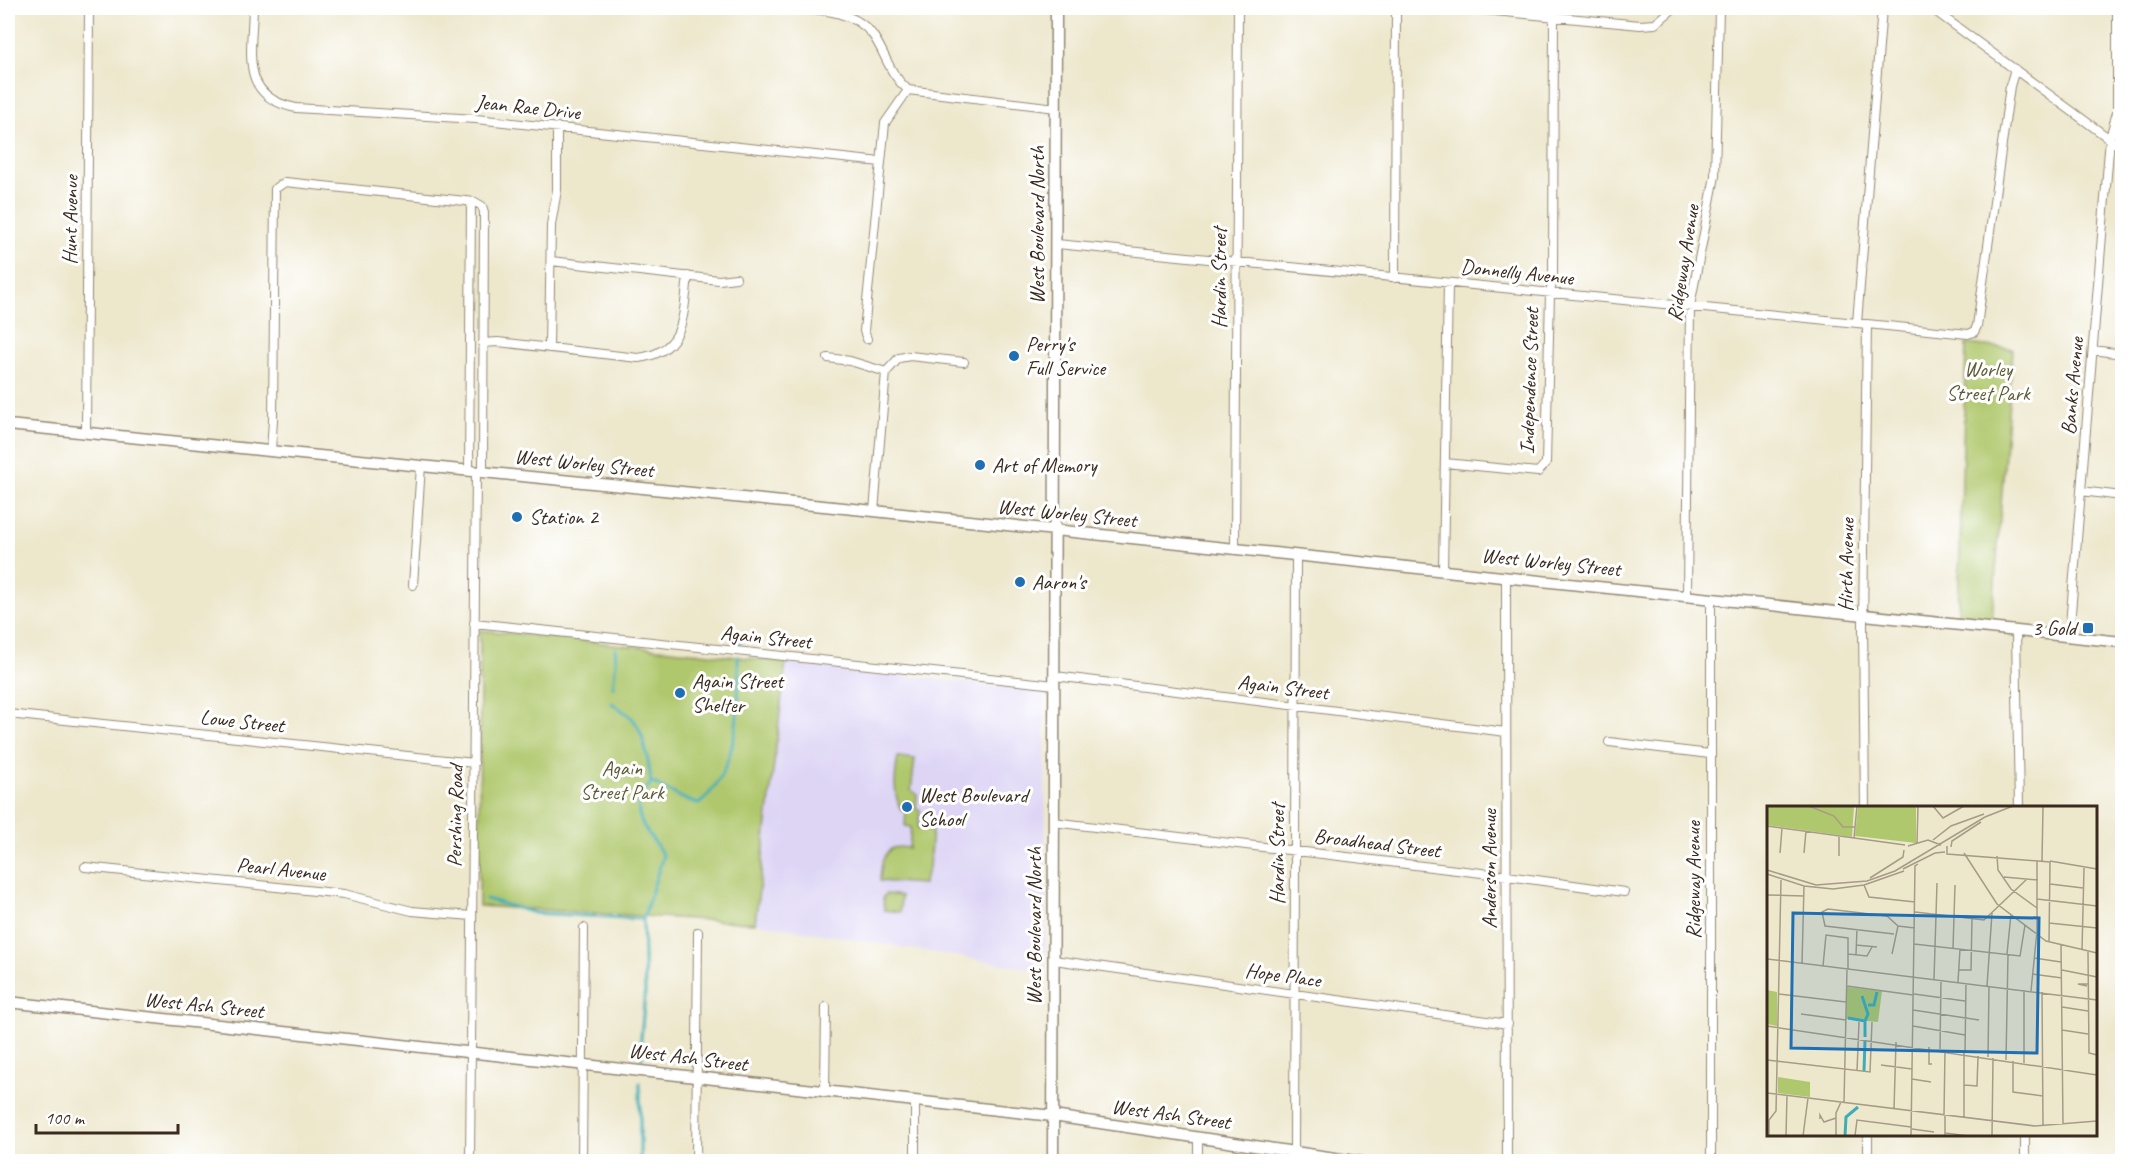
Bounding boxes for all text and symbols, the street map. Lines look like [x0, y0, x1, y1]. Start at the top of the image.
street label: Jean Rae Drive [474, 89, 582, 126]
street label: West Boulevard North [1024, 146, 1050, 304]
street label: Hunt Avenue [56, 173, 84, 265]
street label: Ridgeway Avenue [1661, 202, 1705, 323]
street label: Hardin Street [1206, 224, 1232, 329]
street label: Donnelly Avenue [1459, 253, 1576, 291]
street label: Independence Street [1513, 305, 1545, 454]
place label: Perry's Full Service [1026, 331, 1107, 381]
street label: Banks Avenue [2055, 335, 2089, 436]
marker: Perry's Full Service [1007, 349, 1021, 363]
park label: Worley Street Park [1946, 356, 2031, 406]
street label: West Worley Street [513, 443, 657, 483]
place label: Art of Memory [992, 452, 1098, 478]
marker: Art of Memory [973, 458, 987, 472]
street label: West Worley Street [996, 493, 1140, 533]
place label: Station 2 [529, 504, 600, 530]
marker: Station 2 [510, 510, 524, 524]
street label: Hirth Avenue [1832, 517, 1860, 612]
street label: West Worley Street [1480, 542, 1624, 582]
place label: Aaron's [1032, 569, 1088, 595]
marker: Aaron's [1013, 575, 1027, 589]
place label: 3 Gold [2032, 615, 2080, 641]
street label: Again Street [719, 619, 815, 655]
marker: 3 Gold [2081, 621, 2095, 635]
place label: Again Street Shelter [692, 668, 785, 718]
street label: Again Street [1236, 669, 1332, 706]
marker: Again Street Shelter [673, 686, 687, 700]
street label: Lowe Street [199, 704, 287, 739]
park label: Again Street Park [580, 755, 665, 805]
street label: Pershing Road [441, 762, 469, 867]
place label: West Boulevard School [919, 782, 1031, 832]
marker: West Boulevard School [900, 800, 914, 814]
street label: Hardin Street [1264, 800, 1290, 905]
inset map [1767, 806, 2097, 1136]
street label: Anderson Avenue [1476, 808, 1502, 929]
street label: Ridgeway Avenue [1680, 820, 1706, 939]
street label: Broadhead Street [1313, 822, 1444, 864]
street label: West Boulevard North [1021, 847, 1047, 1005]
street label: Pearl Avenue [235, 851, 328, 887]
street label: Hope Place [1244, 957, 1324, 993]
street label: West Ash Street [143, 986, 267, 1024]
street label: West Ash Street [627, 1037, 751, 1077]
street label: West Ash Street [1110, 1093, 1234, 1135]
scale bar [36, 1097, 178, 1135]
text: 100 m [45, 1107, 86, 1129]

